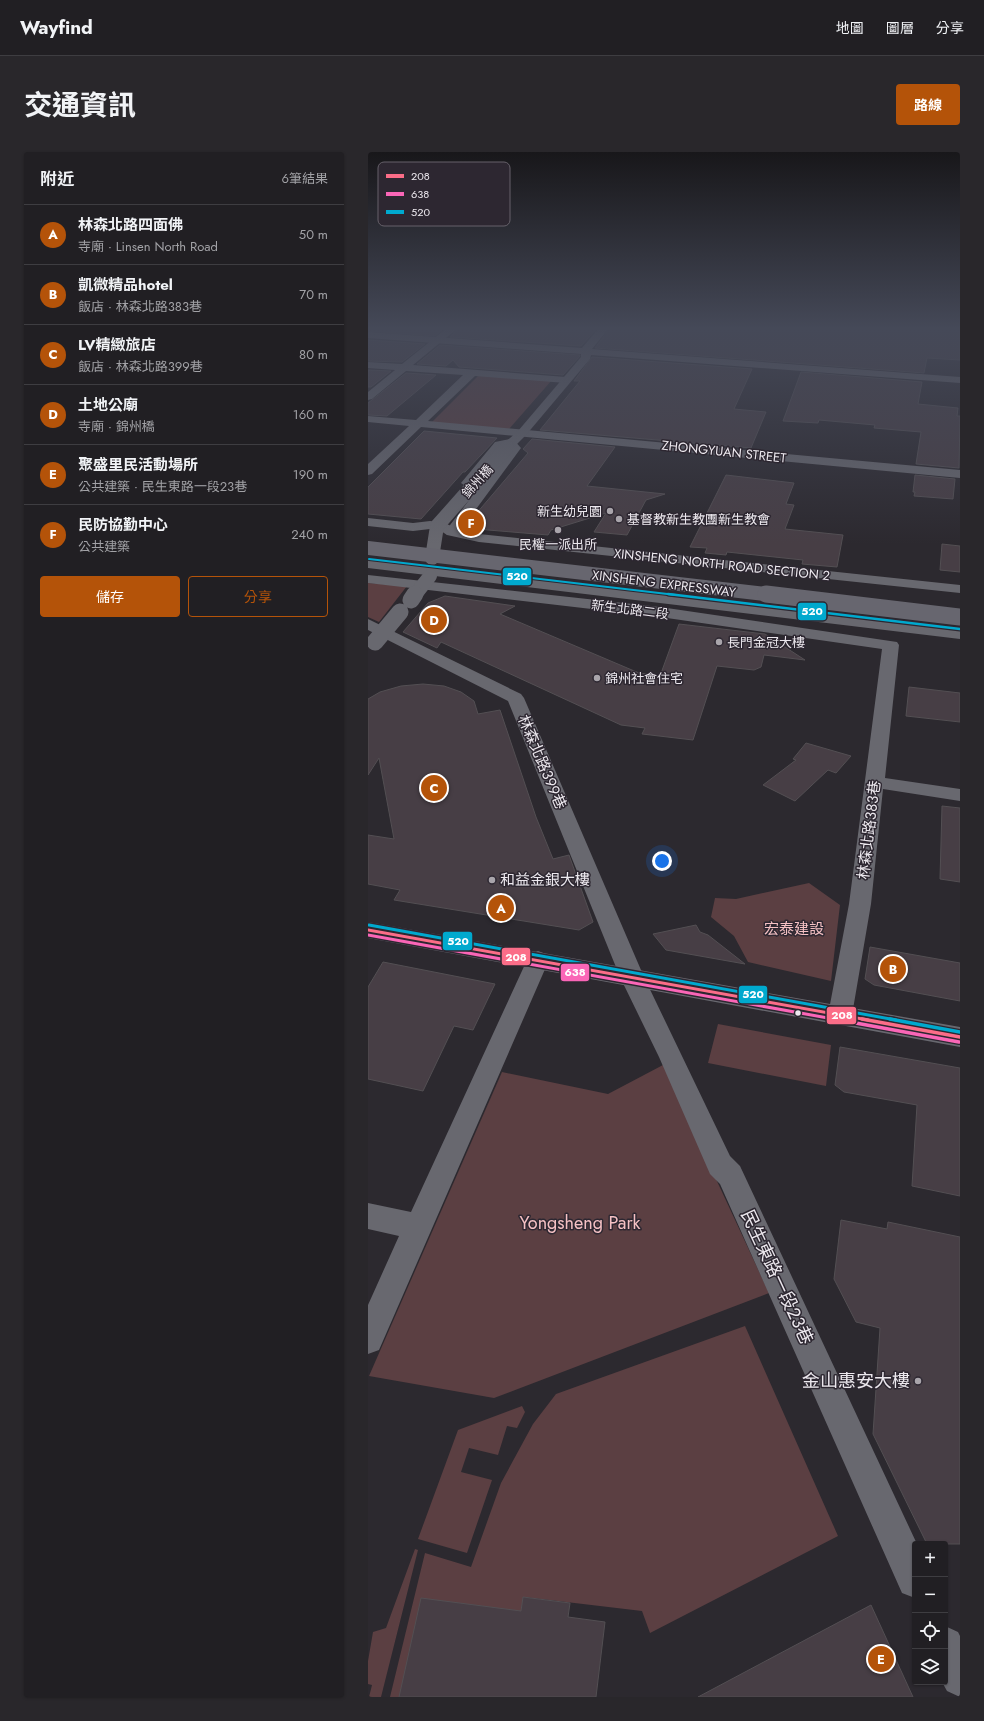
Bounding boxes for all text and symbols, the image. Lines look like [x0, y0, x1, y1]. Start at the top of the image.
text: Wayfind [20, 14, 93, 41]
text: 地圖 [836, 18, 864, 38]
text: 圖層 [886, 18, 914, 38]
text: 分享 [936, 18, 964, 38]
button: 路線 [896, 84, 960, 125]
text: 交通資訊 [24, 85, 136, 126]
legend [378, 162, 510, 226]
text: 附近 [40, 167, 74, 191]
text: 208 [411, 168, 430, 184]
text: 6筆結果 [282, 169, 328, 188]
text: 638 [411, 186, 429, 202]
text: 520 [411, 204, 430, 220]
text: 林森北路四面佛 [78, 214, 183, 236]
text: A [48, 225, 58, 244]
text: 50 m [299, 225, 328, 244]
text: 寺廟 · Linsen North Road [78, 237, 218, 256]
text: 凱微精品hotel [78, 274, 173, 296]
text: B [49, 285, 57, 304]
text: 70 m [299, 285, 328, 304]
text: 飯店 · 林森北路383巷 [78, 297, 202, 316]
text: LV精緻旅店 [78, 334, 155, 356]
text: C [48, 345, 58, 364]
text: 80 m [299, 345, 328, 364]
text: 飯店 · 林森北路399巷 [78, 357, 203, 376]
text: 土地公廟 [78, 394, 138, 416]
text: D [48, 405, 58, 424]
text: 160 m [293, 405, 328, 424]
text: 寺廟 · 錦州橋 [78, 417, 155, 436]
street label: ZHONGYUAN STREET [661, 436, 787, 467]
text: 聚盛里民活動場所 [78, 454, 198, 476]
street label: 錦州橋 [457, 460, 497, 502]
text: E [49, 465, 57, 484]
text: 190 m [293, 465, 328, 484]
text: 公共建築 · 民生東路一段23巷 [78, 477, 247, 496]
place label: 新生幼兒園 [537, 502, 602, 521]
marker: 新生幼兒園 [605, 506, 615, 516]
pin: F [458, 508, 484, 538]
place label: 基督教新生教團新生教會 [627, 510, 770, 529]
text: 民防協勤中心 [78, 514, 168, 536]
marker: 基督教新生教團新生教會 [614, 514, 624, 524]
text: F [49, 525, 57, 544]
text: 240 m [291, 525, 328, 544]
marker: 民權一派出所 [553, 525, 563, 535]
place label: 民權一派出所 [519, 535, 597, 554]
text: 公共建築 [78, 537, 130, 556]
street label: XINSHENG NORTH ROAD SECTION 2 [613, 544, 831, 585]
street label: XINSHENG EXPRESSWAY [591, 565, 738, 602]
line badge: 520 [502, 567, 532, 586]
text: 520 [506, 568, 528, 584]
button: 儲存 [40, 576, 180, 617]
button: 分享 [188, 576, 328, 617]
street label: 新生北路二段 [590, 595, 670, 624]
line badge: 520 [797, 602, 827, 621]
text: 520 [801, 603, 823, 619]
pin: D [421, 605, 447, 635]
place label: 長門金冠大樓 [727, 633, 805, 652]
marker: 長門金冠大樓 [714, 637, 724, 647]
place label: 錦州社會住宅 [605, 669, 683, 688]
marker: 錦州社會住宅 [592, 673, 602, 683]
street label: 林森北路399巷 [512, 711, 572, 813]
pin: C [421, 773, 447, 803]
street label: 林森北路383巷 [852, 779, 886, 881]
your location [652, 851, 672, 871]
place label: 和益金銀大樓 [500, 869, 590, 891]
marker: 和益金銀大樓 [487, 875, 497, 885]
pin: A [488, 893, 514, 923]
park label: 宏泰建設 [764, 918, 824, 940]
line badge: 520 [442, 931, 473, 951]
text: 520 [447, 933, 469, 949]
line badge: 208 [501, 947, 531, 966]
text: 208 [505, 949, 527, 965]
pin: B [880, 954, 906, 984]
line badge: 638 [560, 963, 590, 982]
text: 638 [564, 964, 586, 980]
line badge: 520 [738, 985, 768, 1004]
text: 520 [742, 986, 764, 1002]
line badge: 208 [826, 1006, 857, 1025]
text: 208 [831, 1007, 853, 1023]
unlabelled marker [793, 1008, 803, 1018]
street label: 民生東路一段23巷 [734, 1205, 820, 1349]
park label: Yongsheng Park [520, 1210, 641, 1236]
place label: 金山惠安大樓 [802, 1368, 910, 1394]
marker: 金山惠安大樓 [913, 1376, 923, 1386]
map controls [912, 1541, 948, 1685]
button: + [912, 1541, 948, 1577]
button: − [912, 1577, 948, 1613]
button: locate [912, 1613, 948, 1649]
pin: E [868, 1644, 894, 1674]
button: layers [912, 1649, 948, 1685]

